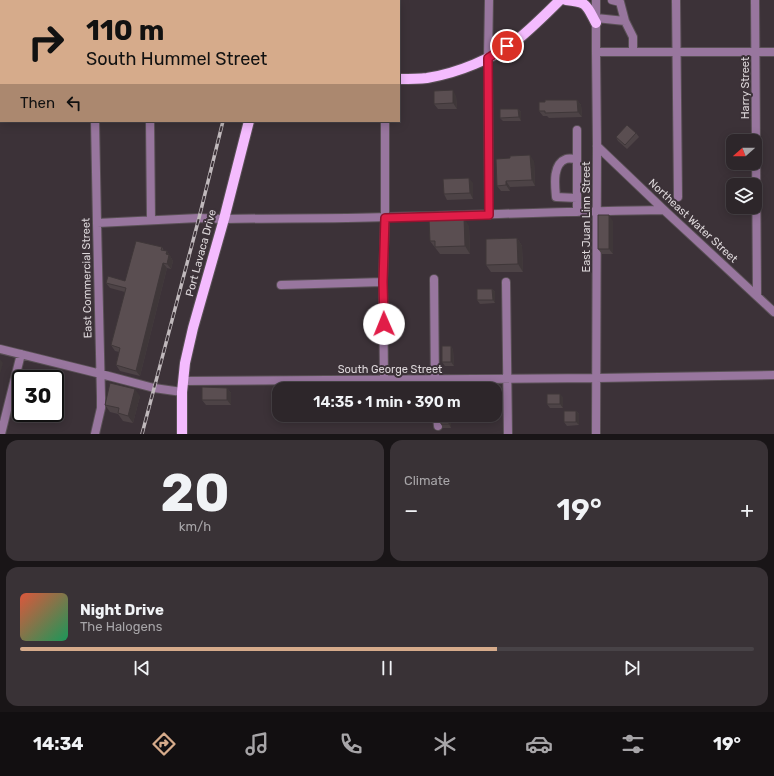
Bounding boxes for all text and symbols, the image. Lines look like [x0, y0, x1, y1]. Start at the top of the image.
text: 110 m [86, 14, 164, 47]
icon: right [20, 16, 72, 68]
pin [490, 29, 524, 63]
icon: arrive [496, 35, 518, 57]
text: South Hummel Street [86, 48, 267, 70]
street label: Harry Street [739, 56, 752, 119]
icon: left [63, 92, 85, 114]
text: Then [20, 94, 55, 112]
north arrow [726, 134, 762, 170]
map controls [726, 134, 762, 214]
street label: East Juan Linn Street [580, 161, 593, 273]
street label: Northeast Water Street [646, 176, 741, 266]
button: layers [726, 178, 762, 214]
street label: Port Lavaca Drive [183, 208, 219, 298]
street label: East Commercial Street [79, 217, 95, 338]
position arrow [363, 303, 405, 345]
street label: South George Street [338, 363, 443, 376]
speed limit sign: 30 [12, 370, 64, 422]
text: 14:35 · 1 min · 390 m [313, 393, 461, 411]
text: 20 [160, 462, 230, 524]
text: Climate [404, 473, 450, 488]
text: 19° [557, 492, 602, 528]
text: − [404, 497, 418, 524]
text: + [740, 497, 754, 524]
text: km/h [179, 519, 211, 534]
text: Night Drive [80, 601, 164, 619]
text: The Halogens [80, 619, 162, 634]
icon: previous [131, 657, 153, 679]
icon: pause [376, 657, 398, 679]
icon: next [621, 657, 643, 679]
icon: directions [150, 730, 178, 758]
icon: music [243, 730, 271, 758]
icon: phone [337, 730, 365, 758]
icon: climate [431, 730, 459, 758]
icon: car [525, 730, 553, 758]
icon: filters [619, 730, 647, 758]
text: 14:34 [33, 733, 84, 755]
text: 19° [713, 733, 741, 755]

